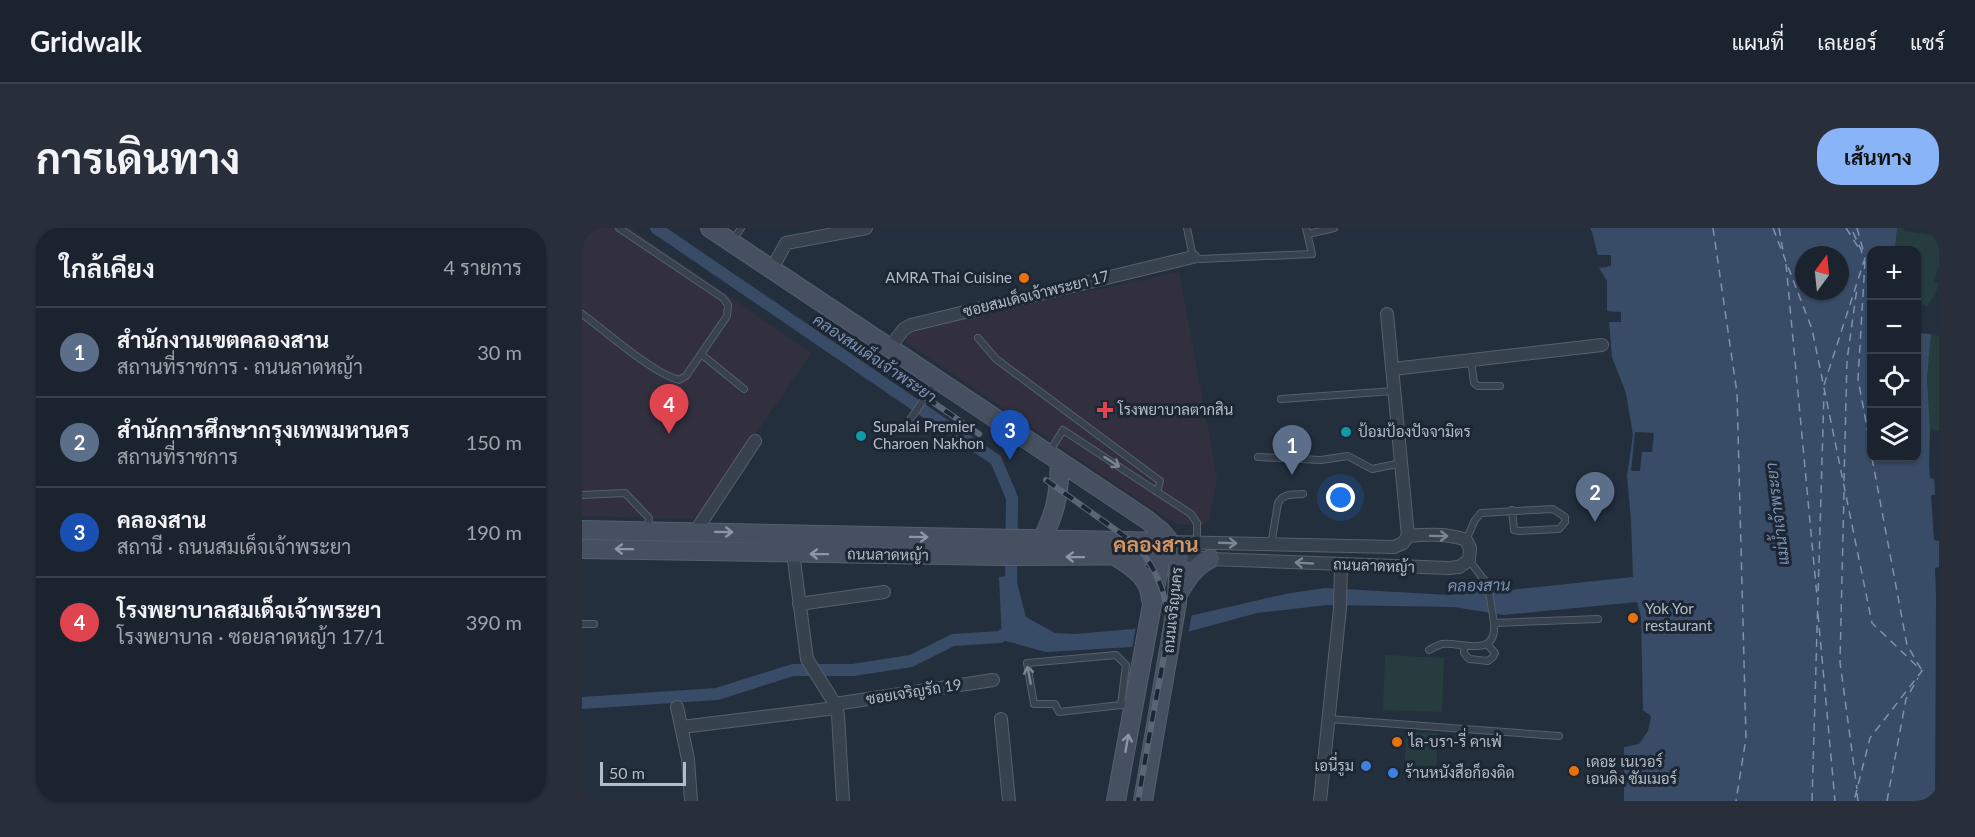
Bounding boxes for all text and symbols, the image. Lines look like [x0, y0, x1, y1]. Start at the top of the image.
text: Gridwalk [30, 24, 142, 58]
text: แผนที่ [1732, 29, 1784, 54]
text: เลเยอร์ [1817, 29, 1877, 54]
text: แชร์ [1910, 29, 1945, 54]
button: เส้นทาง [1817, 128, 1939, 185]
text: การเดินทาง [36, 133, 240, 183]
north arrow [1795, 246, 1849, 300]
map controls [1867, 246, 1921, 462]
button: + [1867, 246, 1921, 300]
text: ใกล้เคียง [60, 252, 155, 284]
text: 4 รายการ [444, 255, 522, 279]
street label: ซอยสมเด็จเจ้าพระยา 17 [961, 265, 1111, 320]
place label: AMRA Thai Cuisine [885, 268, 1012, 286]
marker: AMRA Thai Cuisine [1017, 271, 1031, 285]
button: − [1867, 300, 1921, 354]
water label: คลองสมเด็จเจ้าพระยา [810, 307, 942, 406]
text: สำนักงานเขตคลองสาน [117, 326, 329, 353]
text: 1 [74, 340, 85, 364]
text: 30 m [477, 340, 522, 364]
text: สถานที่ราชการ · ถนนลาดหญ้า [117, 354, 363, 378]
button: locate [1867, 354, 1921, 408]
pin: 4 [650, 384, 688, 434]
place label: โรงพยาบาลตากสิน [1117, 400, 1233, 418]
marker: โรงพยาบาลตากสิน [1096, 401, 1114, 419]
button: layers [1867, 408, 1921, 462]
pin: 3 [990, 410, 1030, 460]
text: สำนักการศึกษากรุงเทพมหานคร [117, 416, 409, 443]
place label: Supalai Premier Charoen Nakhon [873, 417, 984, 452]
place label: ป้อมป้องปัจจามิตร [1358, 422, 1471, 440]
marker: ป้อมป้องปัจจามิตร [1339, 425, 1353, 439]
pin: 1 [1272, 426, 1312, 475]
marker: Supalai Premier Charoen Nakhon [854, 429, 868, 443]
text: 2 [74, 430, 85, 454]
text: 150 m [466, 430, 522, 454]
text: สถานที่ราชการ [117, 444, 238, 468]
one-way arrow [1103, 455, 1120, 468]
water label: แม่น้ำเจ้าพระยา [1757, 461, 1792, 567]
pin: 2 [1576, 472, 1614, 522]
your location [1326, 483, 1355, 512]
text: คลองสาน [117, 506, 206, 533]
text: 3 [74, 520, 85, 544]
text: 190 m [466, 520, 522, 544]
one-way arrow [714, 527, 734, 538]
one-way arrow [1428, 530, 1448, 541]
one-way arrow [909, 531, 929, 542]
district label: คลองสาน [1113, 531, 1199, 556]
text: สถานี · ถนนสมเด็จเจ้าพระยา [117, 534, 351, 558]
one-way arrow [1218, 538, 1238, 549]
one-way arrow [614, 544, 634, 555]
street label: ถนนลาดหญ้า [847, 544, 929, 565]
one-way arrow [809, 548, 829, 559]
one-way arrow [1066, 551, 1086, 562]
street label: ถนนลาดหญ้า [1333, 555, 1415, 576]
one-way arrow [1294, 558, 1314, 569]
street label: ถนนเจริญนคร [1159, 566, 1186, 654]
water label: คลองสาน [1447, 574, 1511, 595]
text: โรงพยาบาลสมเด็จเจ้าพระยา [117, 596, 381, 623]
place label: Yok Yor restaurant [1645, 599, 1713, 634]
text: 4 [74, 610, 85, 634]
text: 390 m [466, 610, 522, 634]
marker: Yok Yor restaurant [1626, 611, 1640, 625]
text: โรงพยาบาล · ซอยลาดหญ้า 17/1 [117, 624, 385, 648]
one-way arrow [1023, 665, 1034, 685]
street label: ซอยเจริญรัถ 19 [865, 675, 963, 708]
place label: ไล-บรา-รี่ คาเฟ่ [1408, 727, 1502, 750]
one-way arrow [1122, 734, 1133, 754]
marker: ไล-บรา-รี่ คาเฟ่ [1390, 735, 1404, 749]
place label: เอนี่รูม [1315, 751, 1354, 776]
place label: เดอะ เนเวอร์ เอนดิง ซัมเมอร์ [1586, 752, 1677, 787]
scale bar [600, 759, 686, 786]
marker: เอนี่รูม [1359, 759, 1373, 773]
place label: ร้านหนังสือก็องดิด [1405, 762, 1515, 781]
text: 50 m [609, 763, 645, 782]
marker: เดอะ เนเวอร์ เอนดิง ซัมเมอร์ [1567, 764, 1581, 778]
marker: ร้านหนังสือก็องดิด [1386, 766, 1400, 780]

